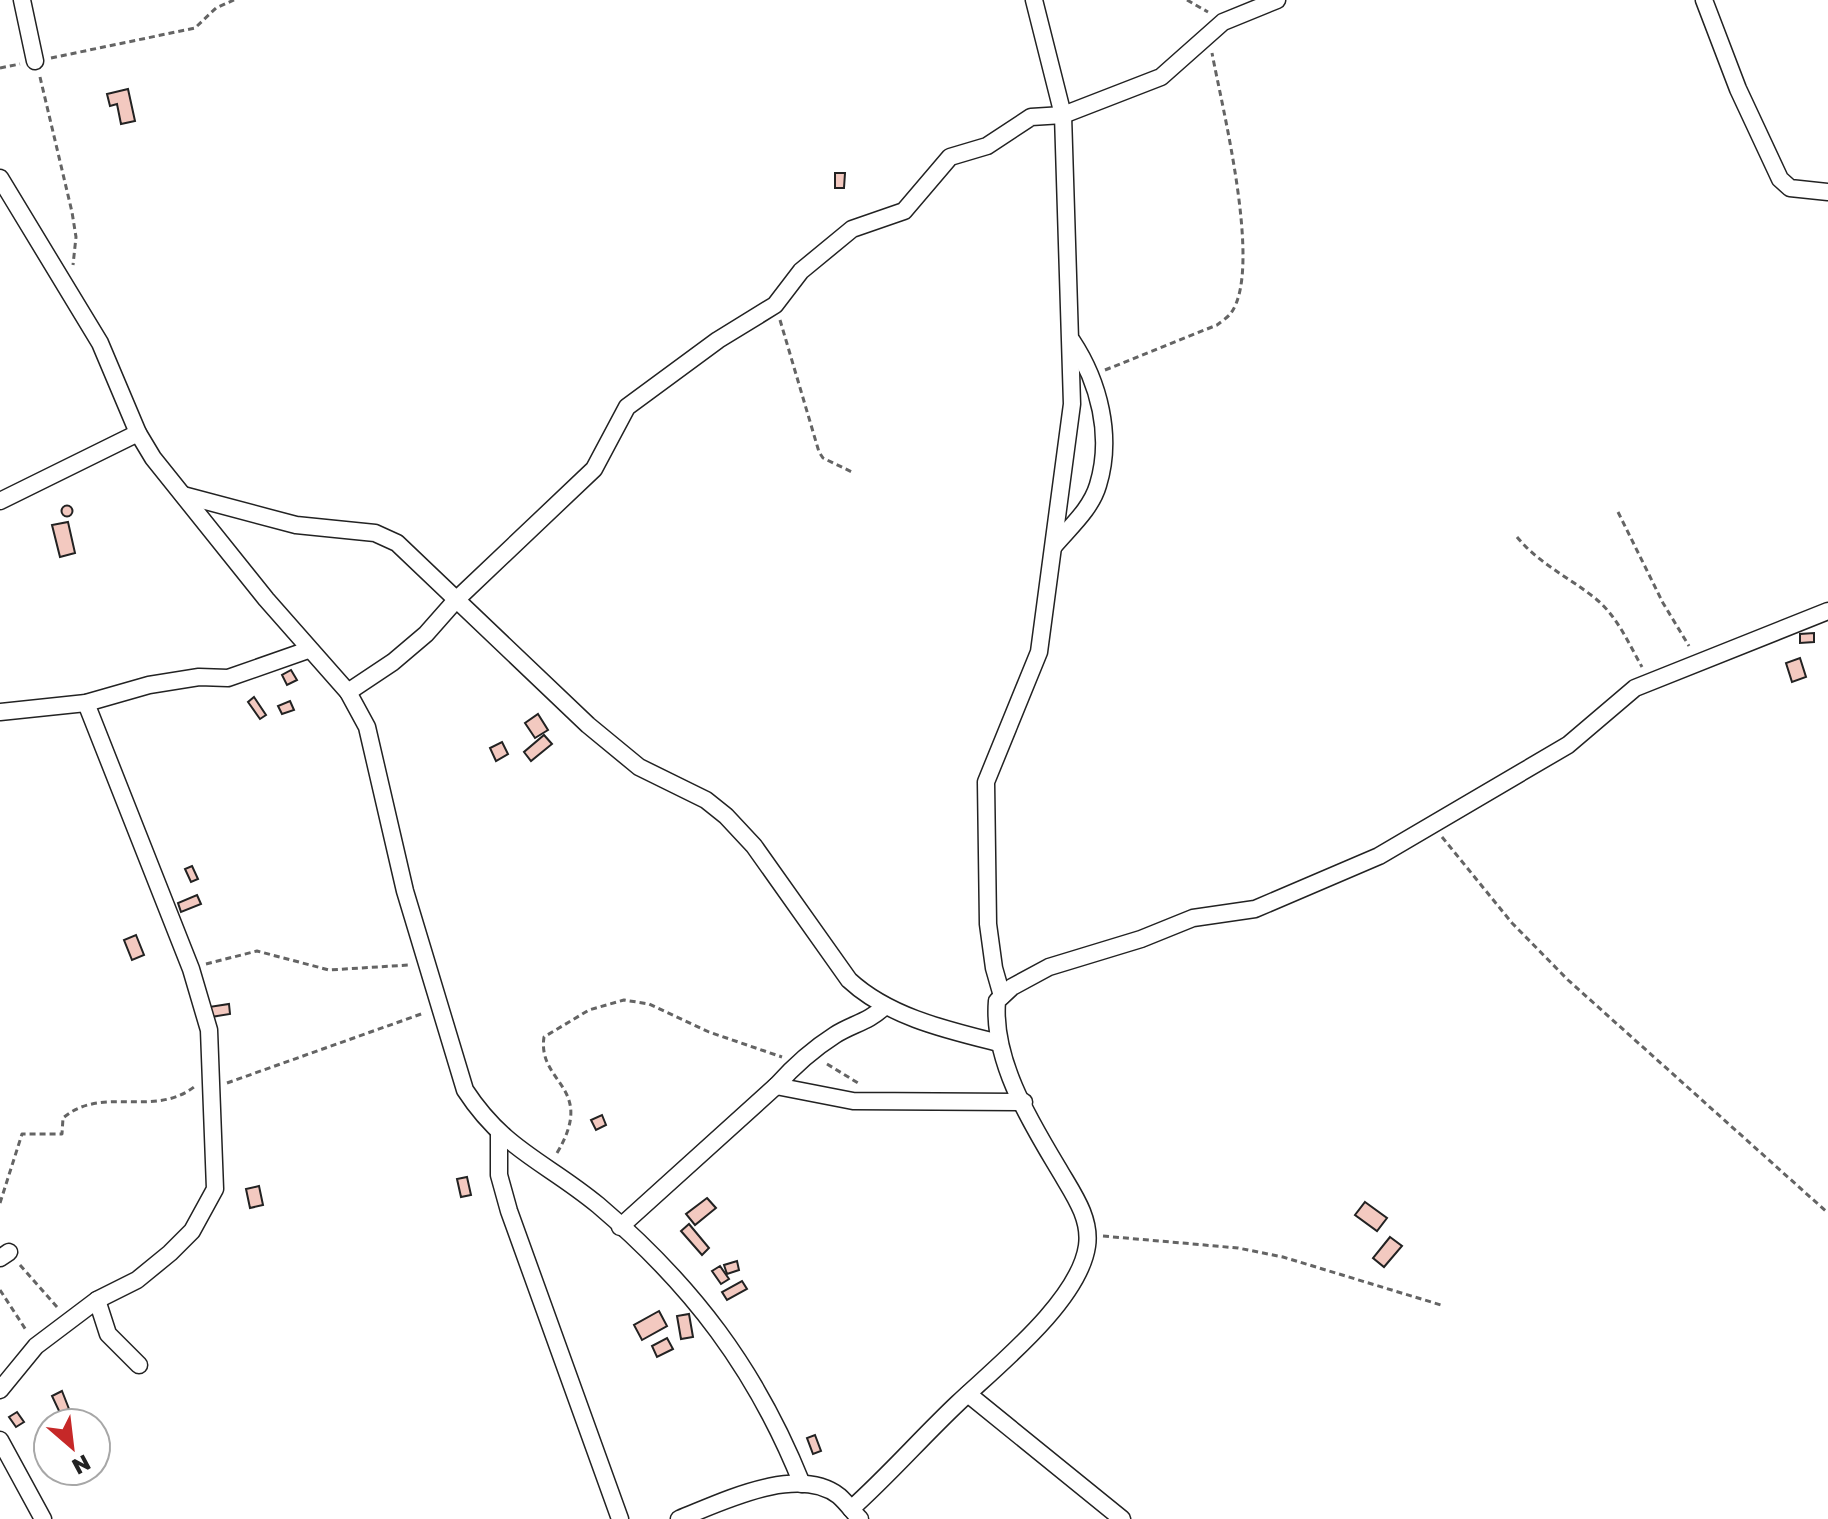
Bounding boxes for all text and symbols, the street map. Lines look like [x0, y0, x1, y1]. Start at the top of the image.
north arrow [32, 1407, 112, 1487]
text: N [68, 1449, 95, 1481]

